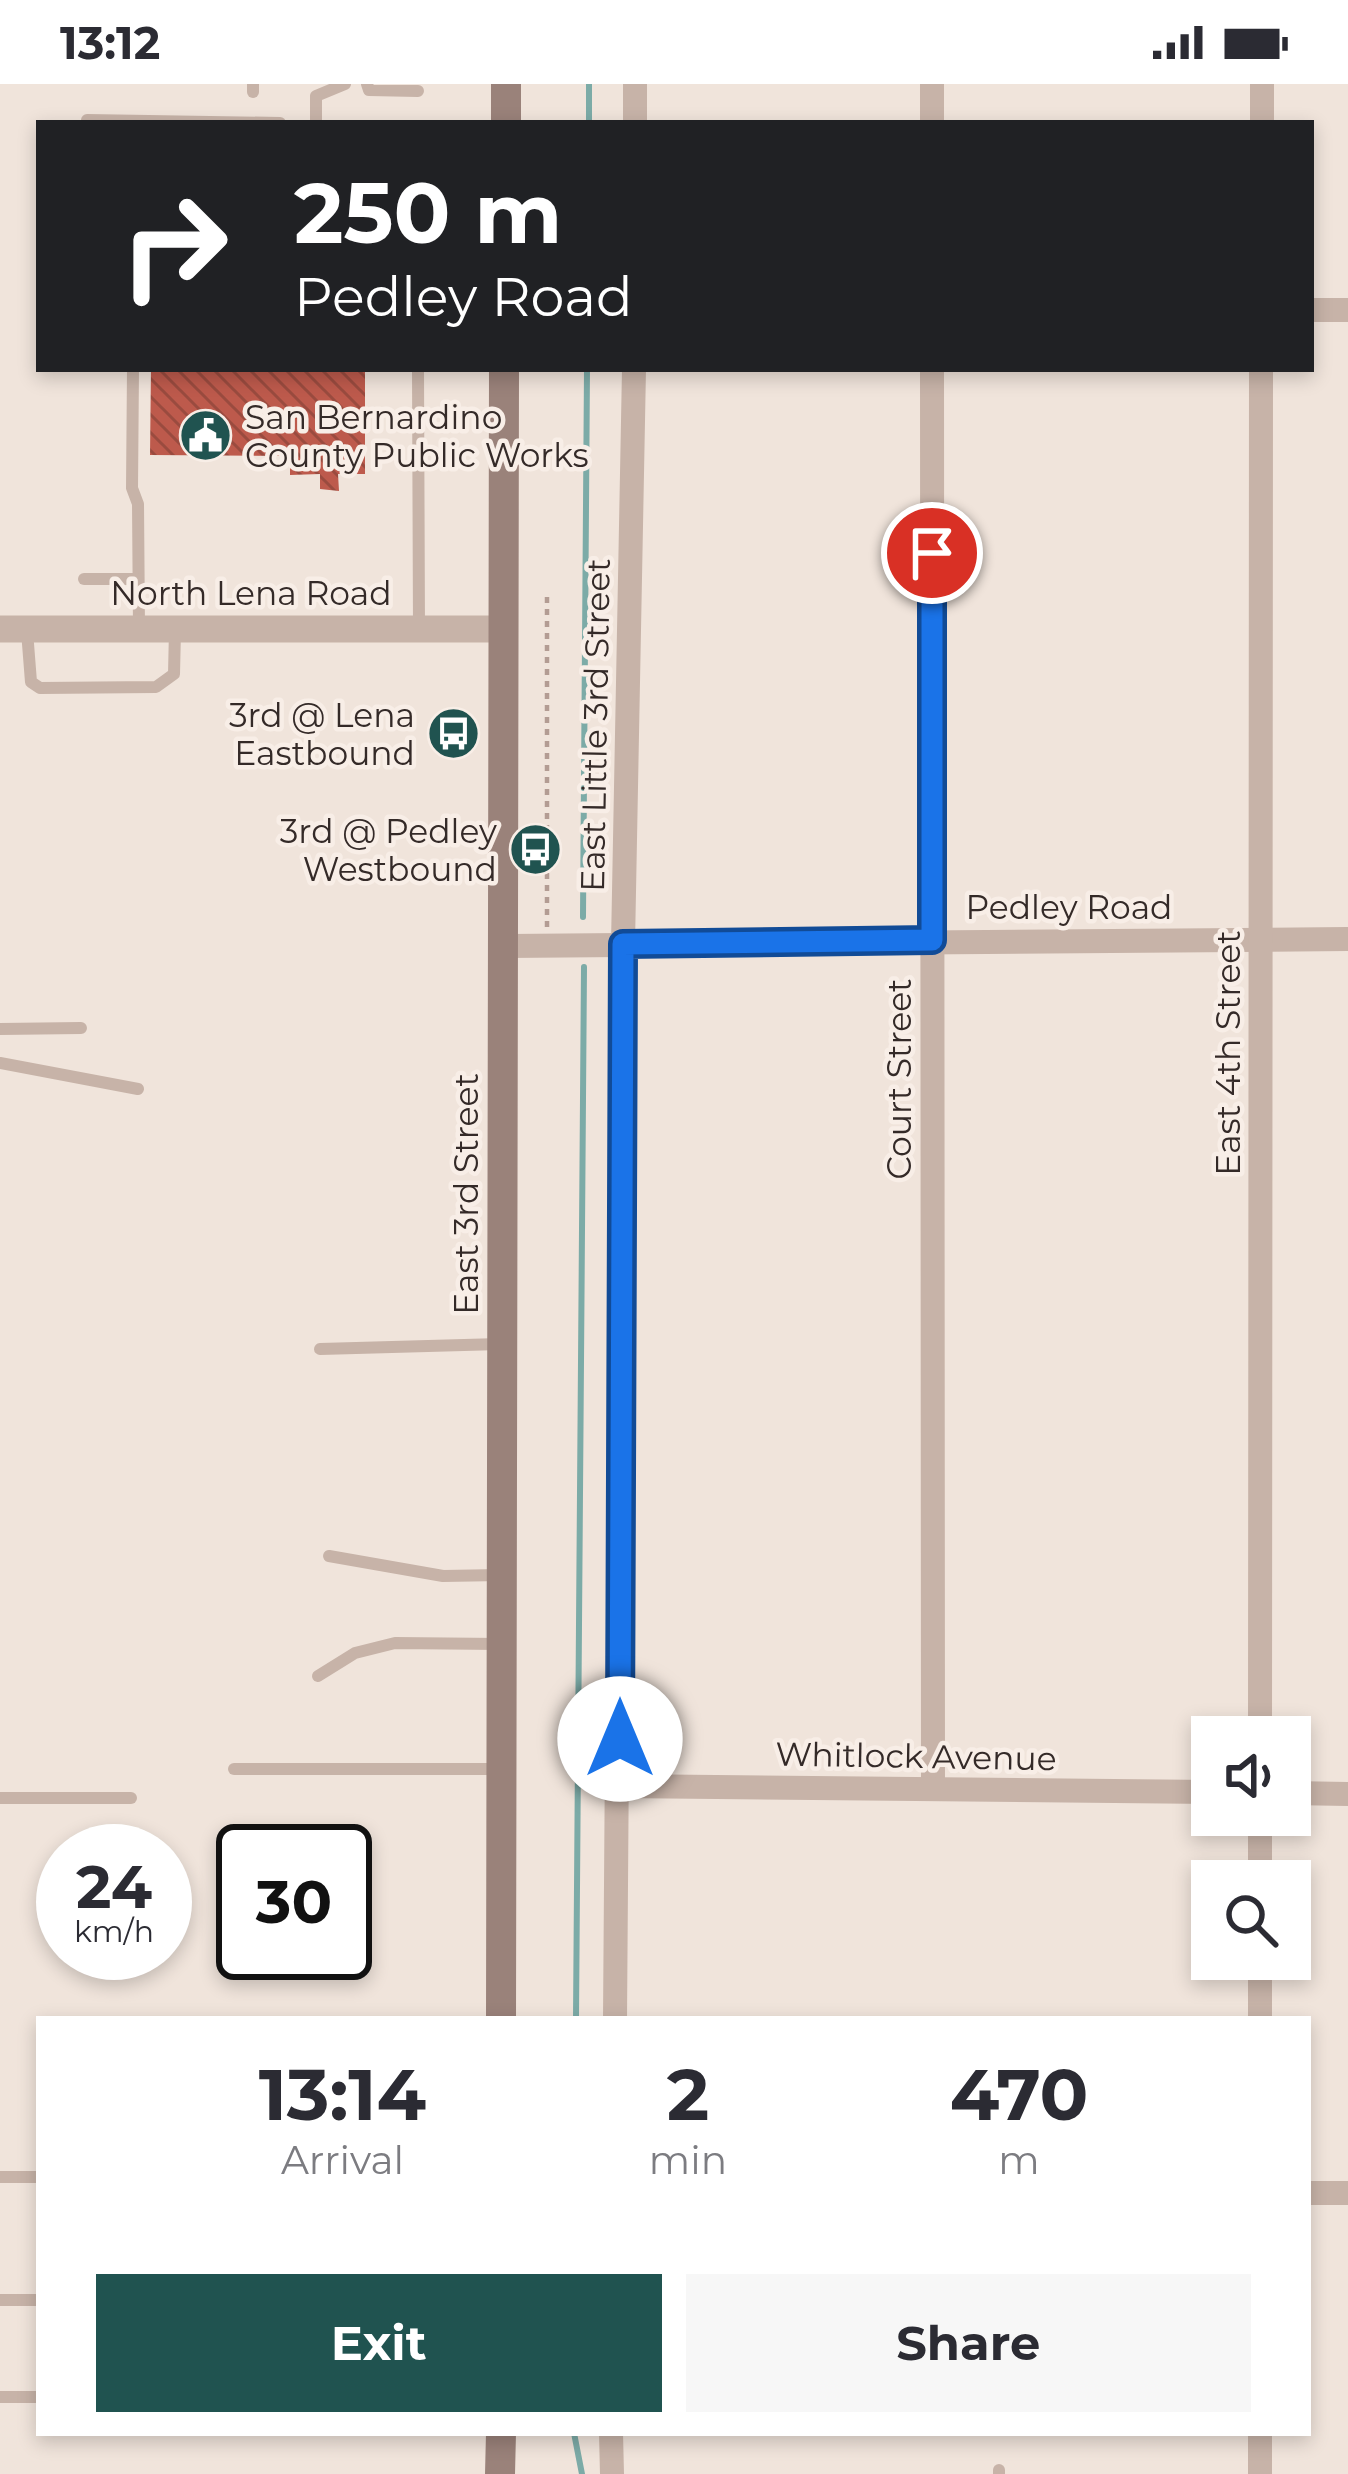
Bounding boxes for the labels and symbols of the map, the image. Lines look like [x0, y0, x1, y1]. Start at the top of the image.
place label: San Bernardino County Public Works [245, 397, 589, 475]
public building icon: San Bernardino County Public Works [178, 408, 234, 464]
pin [881, 502, 983, 604]
street label: East Little 3rd Street [572, 558, 618, 892]
street label: North Lena Road [110, 573, 392, 613]
place label: 3rd @ Lena Eastbound [229, 695, 415, 773]
bus stop icon: 3rd @ Lena Eastbound [426, 706, 482, 762]
place label: 3rd @ Pedley Westbound [280, 811, 497, 889]
bus stop icon: 3rd @ Pedley Westbound [508, 822, 564, 878]
street label: Pedley Road [966, 887, 1172, 927]
street label: East 4th Street [1208, 930, 1248, 1176]
street label: Court Street [879, 978, 919, 1180]
street label: East 3rd Street [446, 1073, 486, 1315]
position arrow [557, 1676, 683, 1802]
street label: Whitlock Avenue [775, 1734, 1057, 1778]
speed limit sign: 30 [216, 1824, 372, 1980]

